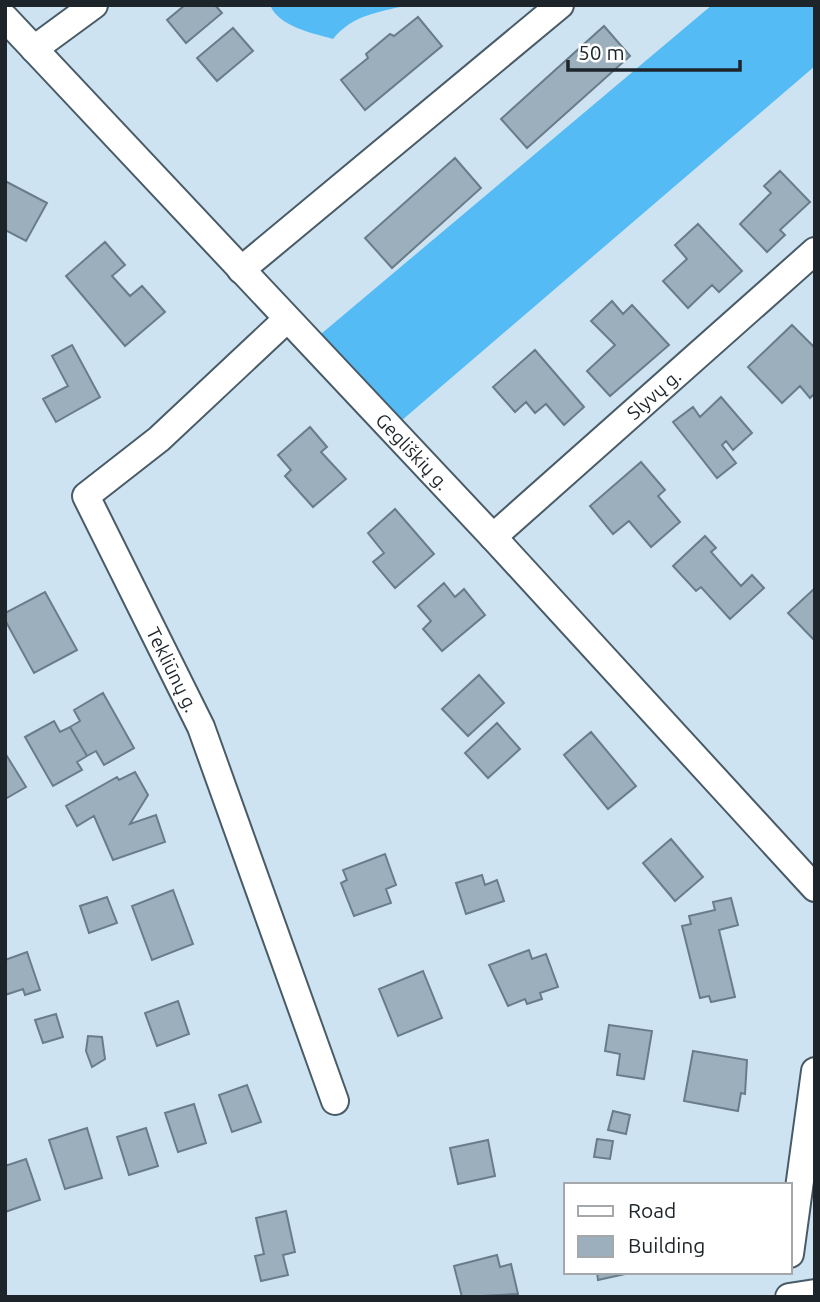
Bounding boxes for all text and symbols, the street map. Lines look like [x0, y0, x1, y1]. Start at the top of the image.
scale bar [568, 28, 740, 72]
text: 50 m [578, 40, 625, 64]
street label: Slyvų g. [622, 365, 685, 424]
street label: Gegliškių g. [371, 409, 454, 494]
street label: Tekliūnų g. [142, 624, 203, 716]
legend [564, 1183, 792, 1274]
text: Road [628, 1198, 676, 1222]
text: Building [628, 1233, 705, 1257]

